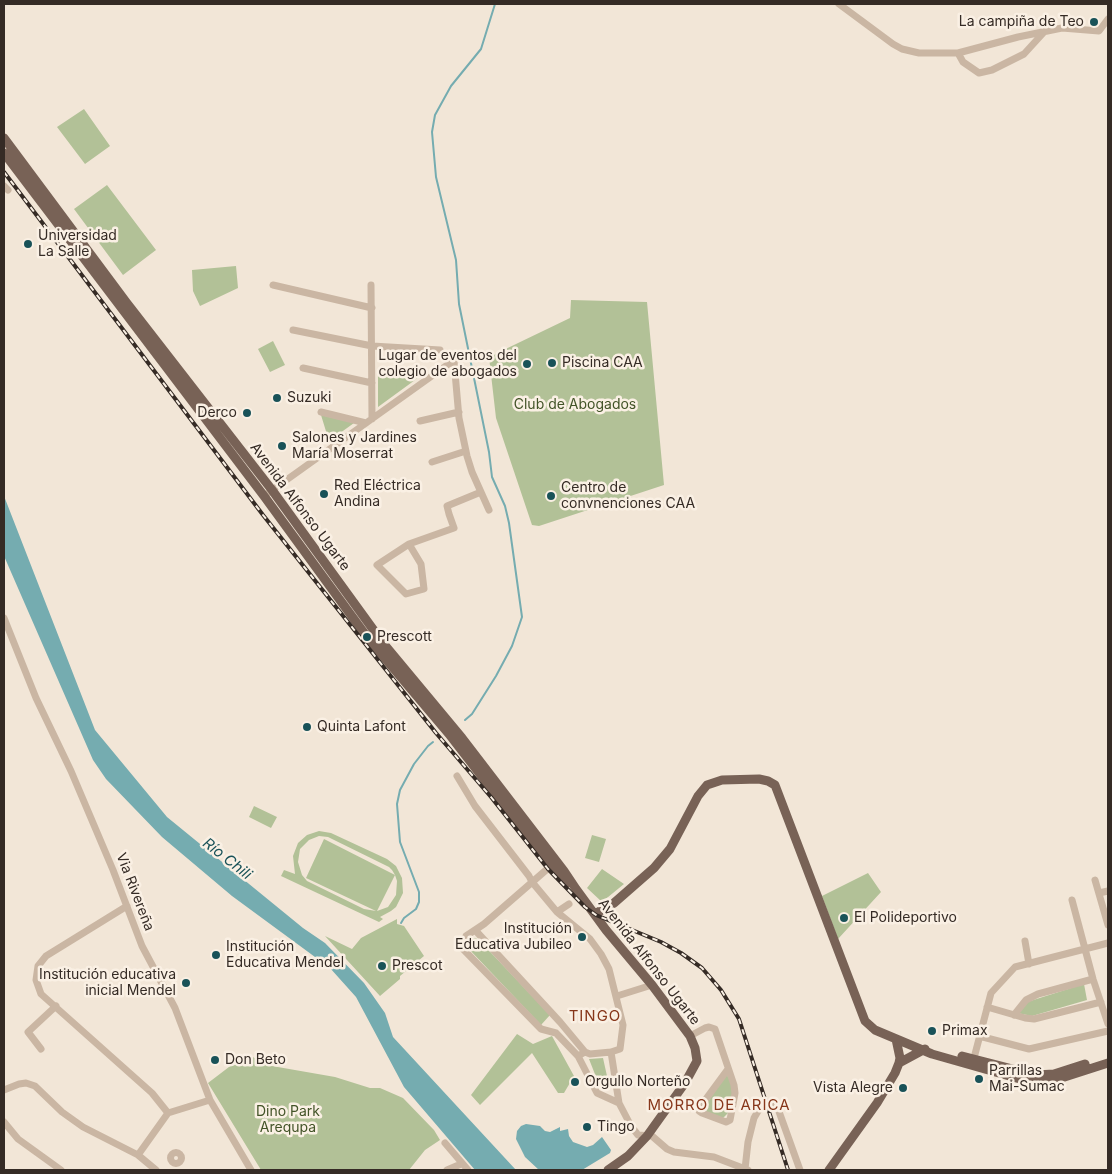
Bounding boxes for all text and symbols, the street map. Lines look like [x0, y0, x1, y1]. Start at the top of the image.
place label: La campiña de Teo [959, 14, 1084, 30]
marker: La campiña de Teo [1088, 16, 1100, 28]
place label: Universidad La Salle [38, 228, 117, 260]
marker: Universidad La Salle [22, 238, 34, 250]
place label: Lugar de eventos del colegio de abogados [378, 348, 517, 381]
place label: Piscina CAA [562, 355, 643, 371]
marker: Piscina CAA [546, 357, 558, 369]
marker: Lugar de eventos del colegio de abogados [521, 358, 533, 370]
place label: Suzuki [287, 390, 331, 406]
marker: Suzuki [271, 392, 283, 404]
park label: Club de Abogados [514, 397, 636, 413]
place label: Derco [197, 405, 237, 421]
marker: Derco [241, 407, 253, 419]
place label: Salones y Jardines María Moserrat [292, 430, 417, 462]
street label: Avenida Alfonso Ugarte [246, 440, 354, 574]
marker: Salones y Jardines María Moserrat [276, 440, 288, 452]
place label: Red Eléctrica Andina [334, 478, 421, 511]
place label: Centro de convnenciones CAA [561, 480, 695, 512]
marker: Red Eléctrica Andina [318, 488, 330, 500]
marker: Centro de convnenciones CAA [545, 490, 557, 502]
place label: Prescott [377, 629, 432, 645]
marker: Prescott [361, 631, 373, 643]
place label: Quinta Lafont [317, 719, 406, 735]
marker: Quinta Lafont [301, 721, 313, 733]
water label: Río Chili [199, 834, 255, 884]
street label: Via Rivereña [112, 851, 158, 933]
street label: Avenida Alfonso Ugarte [594, 895, 704, 1029]
place label: El Polideportivo [854, 910, 957, 926]
marker: El Polideportivo [838, 912, 850, 924]
place label: Institución Educativa Jubileo [455, 921, 572, 954]
marker: Institución Educativa Jubileo [576, 931, 588, 943]
place label: Institución Educativa Mendel [226, 939, 344, 972]
marker: Institución Educativa Mendel [210, 949, 222, 961]
place label: Prescot [392, 958, 443, 974]
marker: Prescot [376, 960, 388, 972]
place label: Institución educativa inicial Mendel [39, 967, 176, 1000]
marker: Institución educativa inicial Mendel [180, 977, 192, 989]
district label: TINGO [568, 1007, 622, 1025]
place label: Primax [942, 1023, 988, 1039]
marker: Primax [926, 1025, 938, 1037]
place label: Don Beto [225, 1052, 286, 1068]
marker: Don Beto [209, 1054, 221, 1066]
place label: Parrillas Mai-Sumac [989, 1063, 1065, 1096]
marker: Parrillas Mai-Sumac [973, 1073, 985, 1085]
place label: Orgullo Norteño [585, 1074, 690, 1090]
marker: Orgullo Norteño [569, 1076, 581, 1088]
place label: Vista Alegre [813, 1080, 893, 1096]
marker: Vista Alegre [897, 1082, 909, 1094]
district label: MORRO DE ARICA [646, 1096, 792, 1114]
park label: Dino Park Arequpa [256, 1104, 320, 1136]
place label: Tingo [597, 1119, 635, 1135]
marker: Tingo [581, 1121, 593, 1133]

